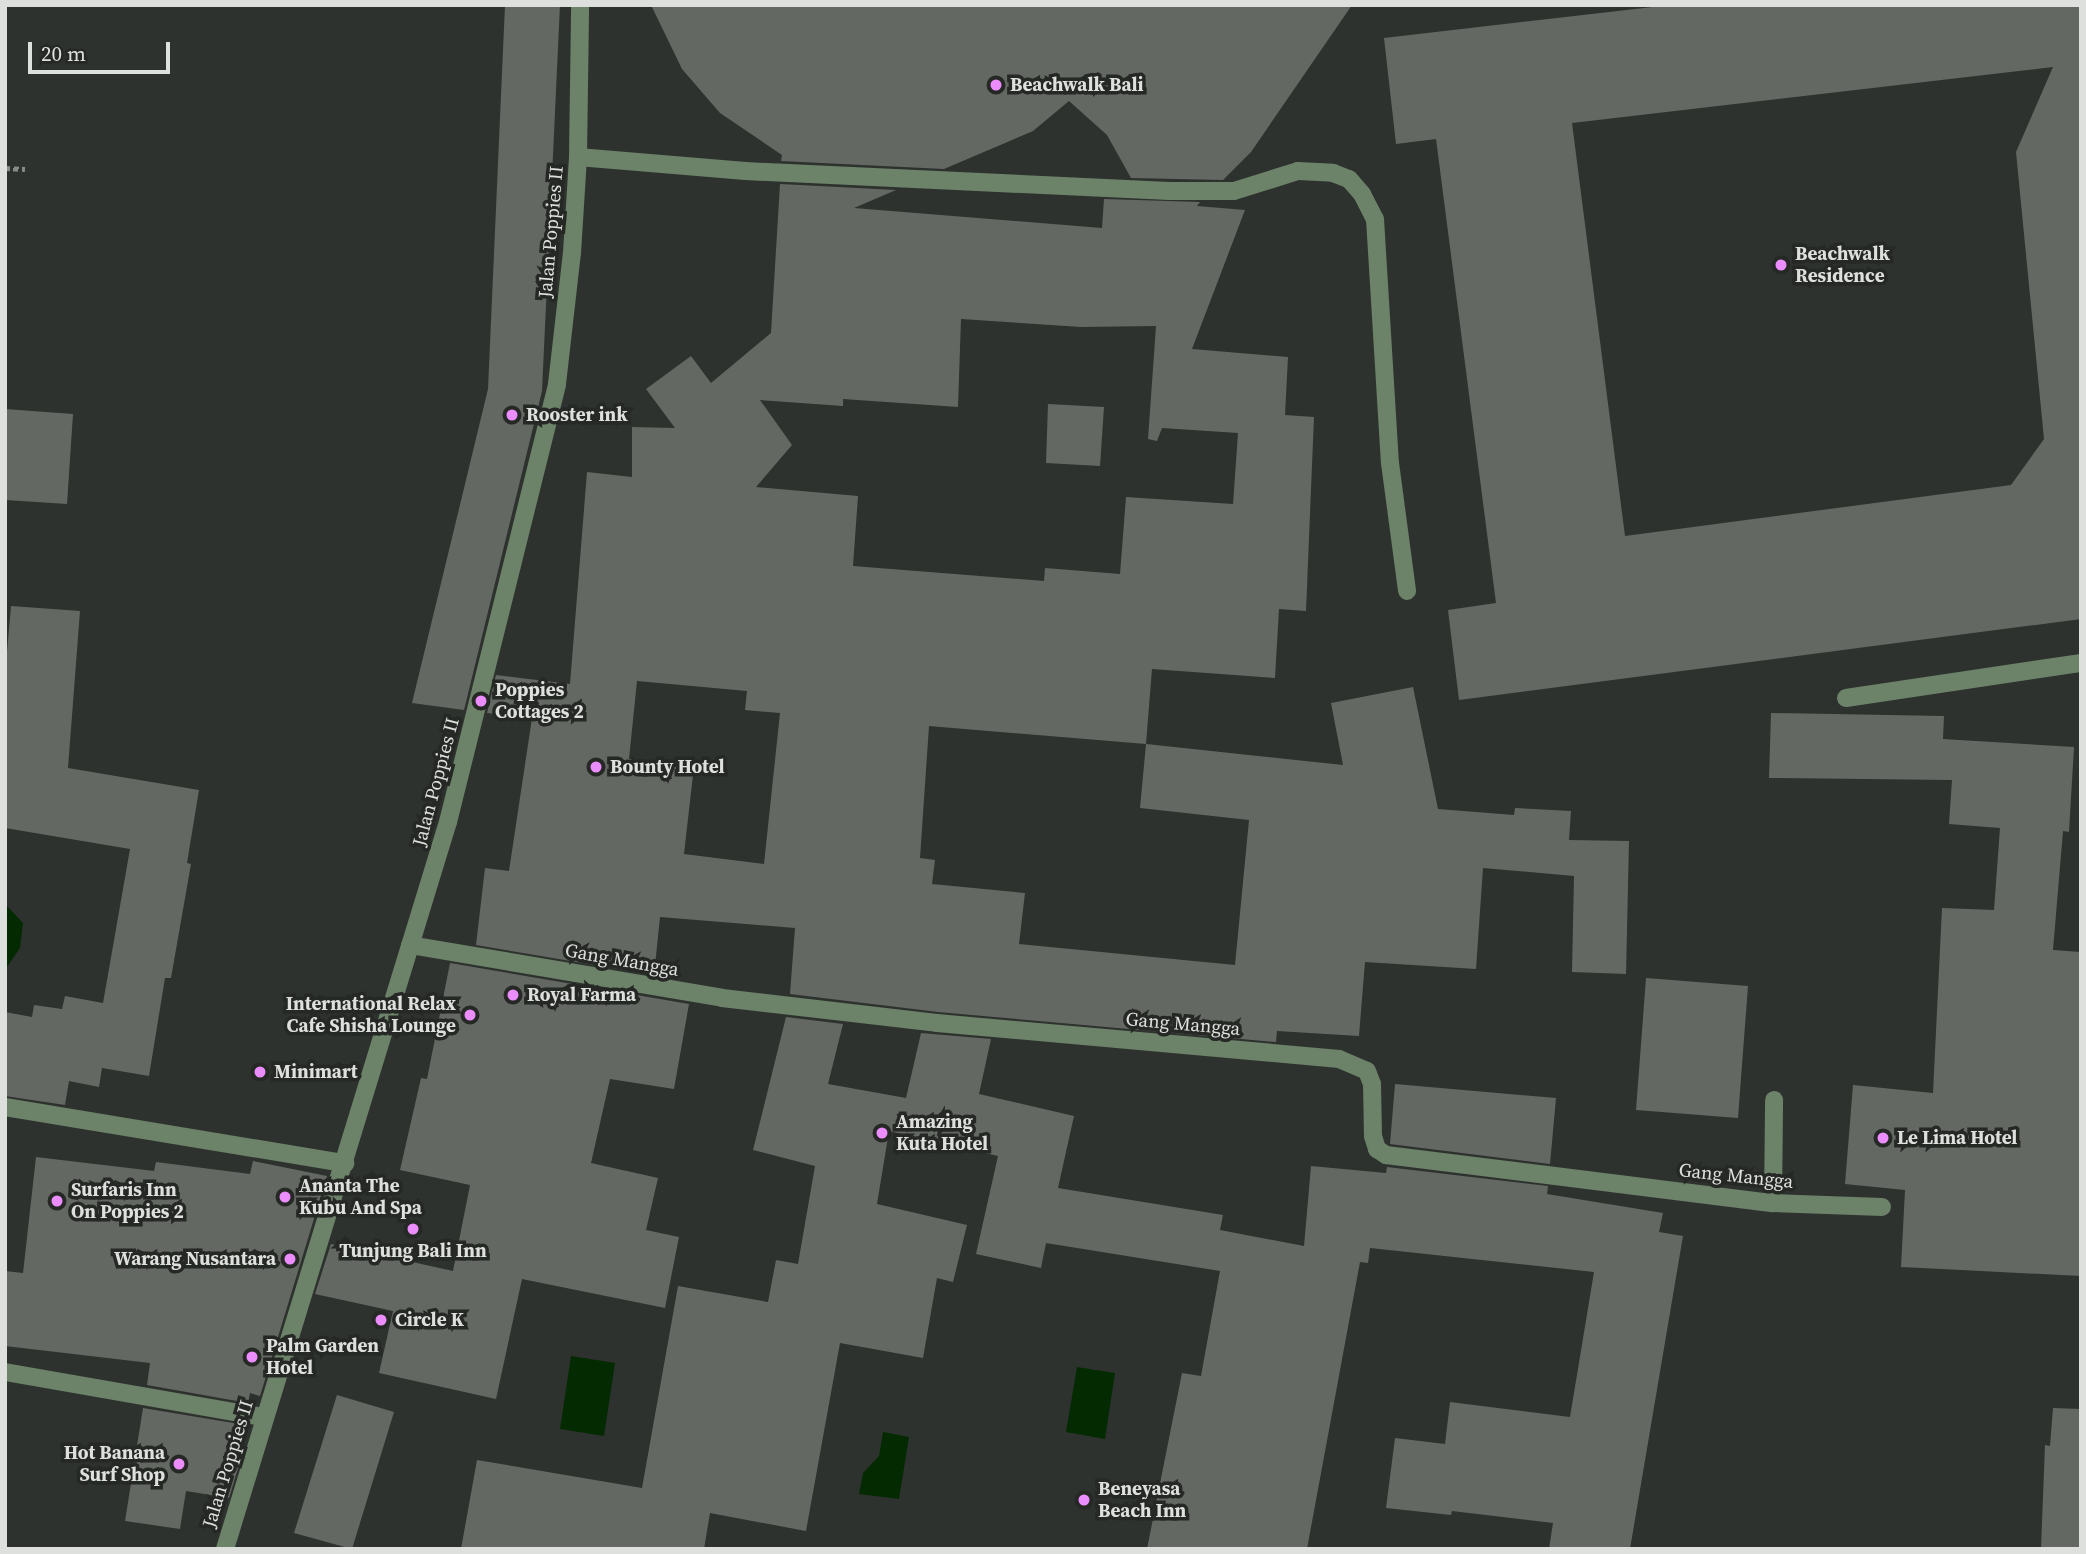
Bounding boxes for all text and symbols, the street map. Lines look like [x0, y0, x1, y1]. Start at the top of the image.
scale bar [32, 28, 173, 72]
text: 20 m [41, 39, 86, 68]
place label: Beachwalk Bali [1010, 74, 1144, 96]
marker: Beachwalk Bali [988, 77, 1004, 93]
street label: Jalan Poppies II [534, 165, 568, 299]
place label: Beachwalk Residence [1795, 243, 1890, 287]
marker: Beachwalk Residence [1773, 257, 1789, 273]
place label: Rooster ink [526, 404, 628, 426]
marker: Rooster ink [504, 407, 520, 423]
place label: Poppies Cottages 2 [495, 679, 584, 723]
marker: Poppies Cottages 2 [473, 693, 489, 709]
street label: Jalan Poppies II [408, 715, 464, 849]
place label: Bounty Hotel [610, 756, 725, 778]
marker: Bounty Hotel [588, 759, 604, 775]
street label: Gang Mangga [563, 939, 681, 981]
place label: Royal Farma [527, 984, 636, 1006]
marker: Royal Farma [505, 987, 521, 1003]
place label: International Relax Cafe Shisha Lounge [286, 993, 456, 1037]
marker: International Relax Cafe Shisha Lounge [462, 1007, 478, 1023]
street label: Gang Mangga [1125, 1008, 1241, 1040]
place label: Minimart [274, 1061, 358, 1083]
marker: Minimart [252, 1064, 268, 1080]
place label: Amazing Kuta Hotel [896, 1111, 988, 1155]
marker: Amazing Kuta Hotel [874, 1125, 890, 1141]
place label: Le Lima Hotel [1897, 1127, 2017, 1149]
marker: Le Lima Hotel [1875, 1130, 1891, 1146]
street label: Gang Mangga [1678, 1159, 1794, 1193]
place label: Ananta The Kubu And Spa [299, 1175, 422, 1219]
place label: Surfaris Inn On Poppies 2 [71, 1179, 184, 1223]
marker: Ananta The Kubu And Spa [277, 1189, 293, 1205]
marker: Surfaris Inn On Poppies 2 [49, 1193, 65, 1209]
marker: Tunjung Bali Inn [405, 1221, 421, 1237]
place label: Tunjung Bali Inn [339, 1240, 487, 1262]
place label: Warang Nusantara [114, 1248, 276, 1270]
marker: Warang Nusantara [282, 1251, 298, 1267]
place label: Circle K [395, 1309, 464, 1331]
marker: Circle K [373, 1312, 389, 1328]
place label: Palm Garden Hotel [266, 1335, 379, 1379]
marker: Palm Garden Hotel [244, 1349, 260, 1365]
street label: Jalan Poppies II [198, 1397, 258, 1531]
place label: Hot Banana Surf Shop [64, 1442, 165, 1486]
marker: Hot Banana Surf Shop [171, 1456, 187, 1472]
place label: Beneyasa Beach Inn [1098, 1478, 1186, 1522]
marker: Beneyasa Beach Inn [1076, 1492, 1092, 1508]

